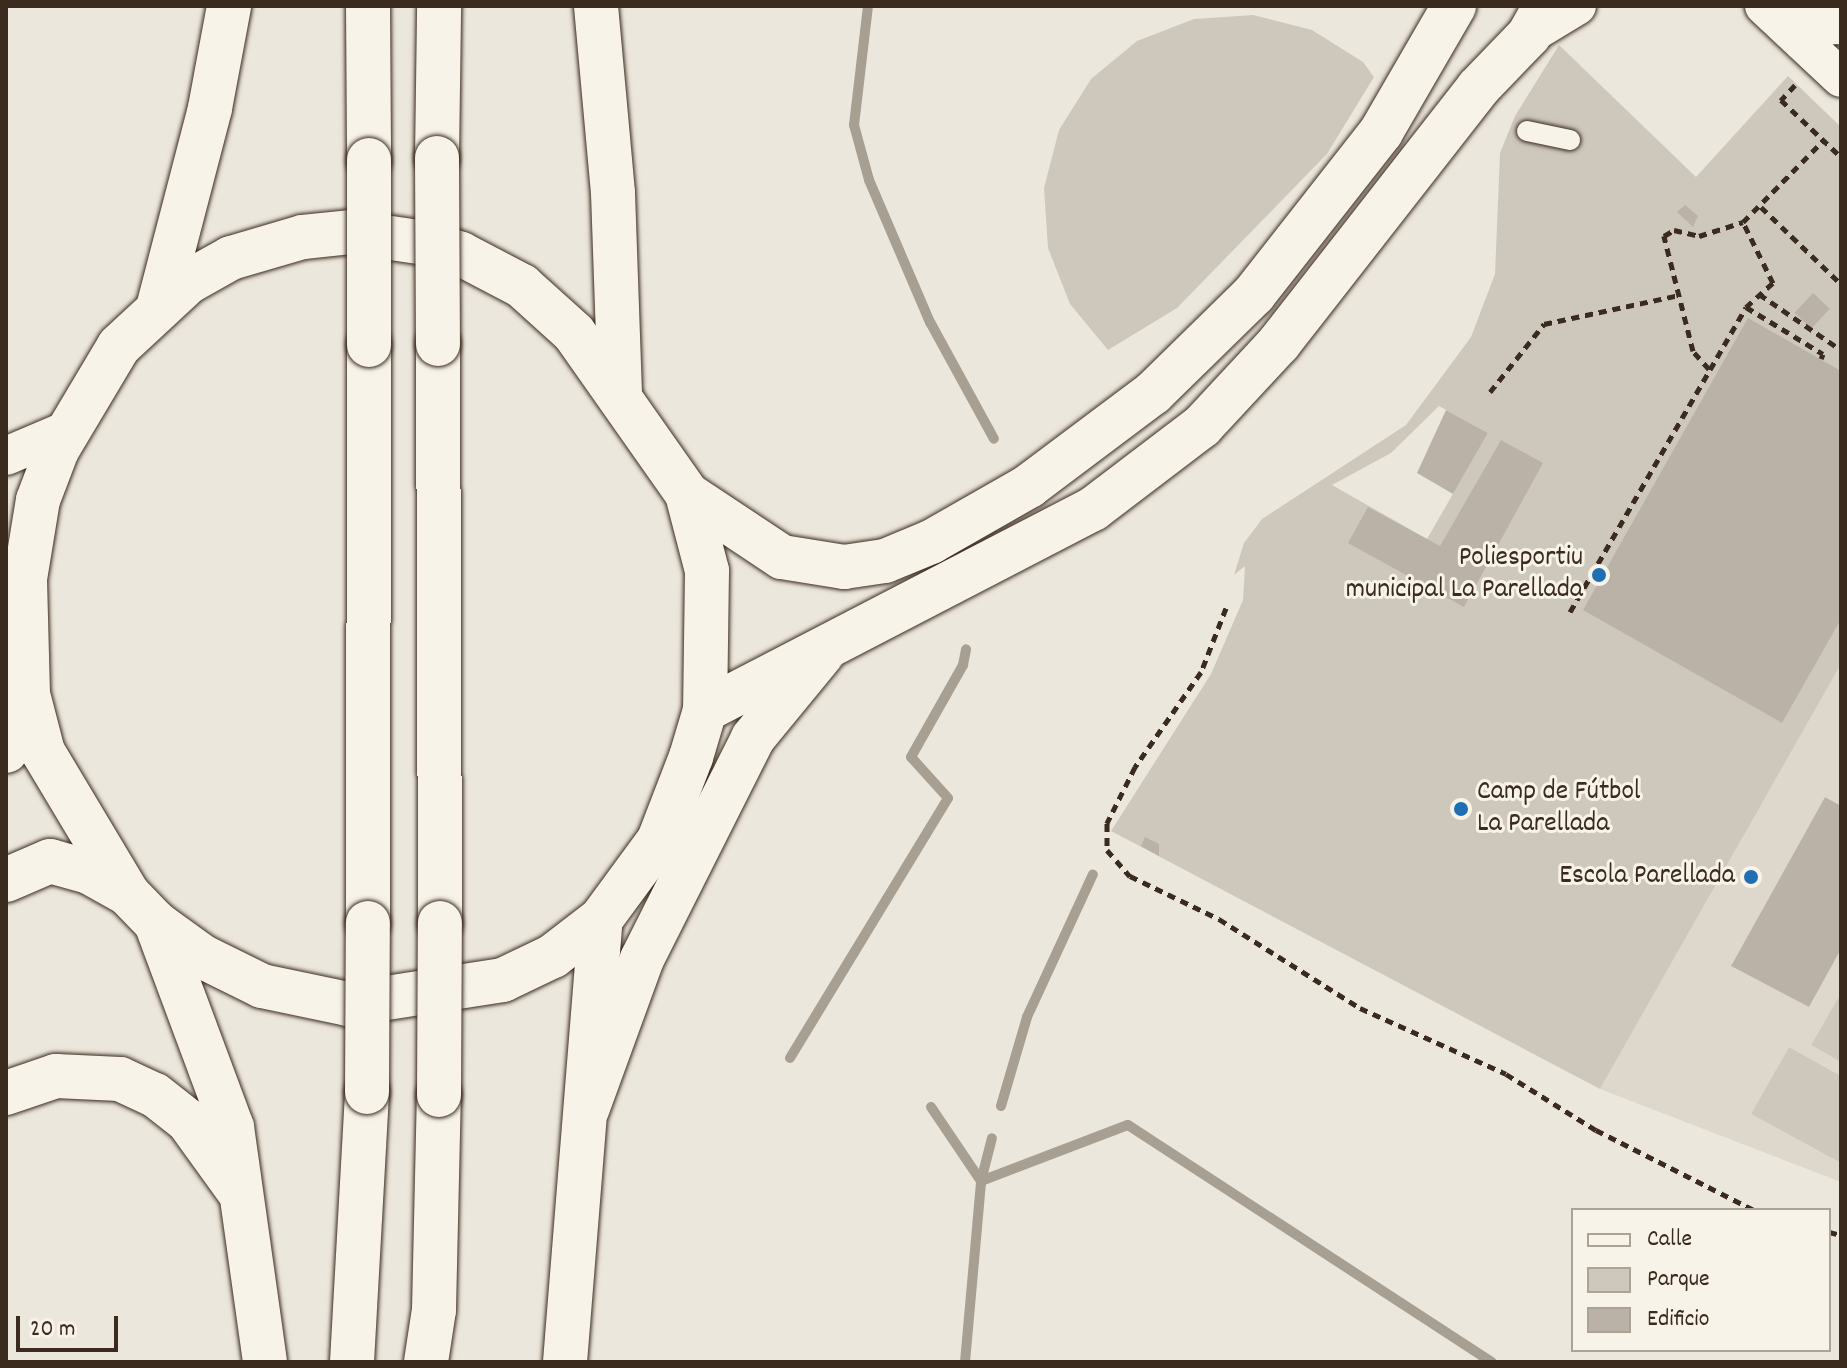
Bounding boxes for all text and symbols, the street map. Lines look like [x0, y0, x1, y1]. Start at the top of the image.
place label: Poliesportiu municipal La Parellada [1346, 542, 1583, 608]
marker: Poliesportiu municipal La Parellada [1590, 566, 1608, 584]
place label: Camp de Fútbol La Parellada [1477, 776, 1641, 842]
marker: Camp de Fútbol La Parellada [1452, 800, 1470, 818]
place label: Escola Parellada [1559, 860, 1735, 894]
marker: Escola Parellada [1742, 868, 1760, 886]
legend [1571, 1208, 1831, 1352]
text: Calle [1647, 1223, 1692, 1257]
text: Parque [1647, 1263, 1710, 1297]
scale bar [20, 1300, 122, 1350]
text: Edificio [1647, 1303, 1709, 1337]
text: 20 m [30, 1313, 76, 1347]

